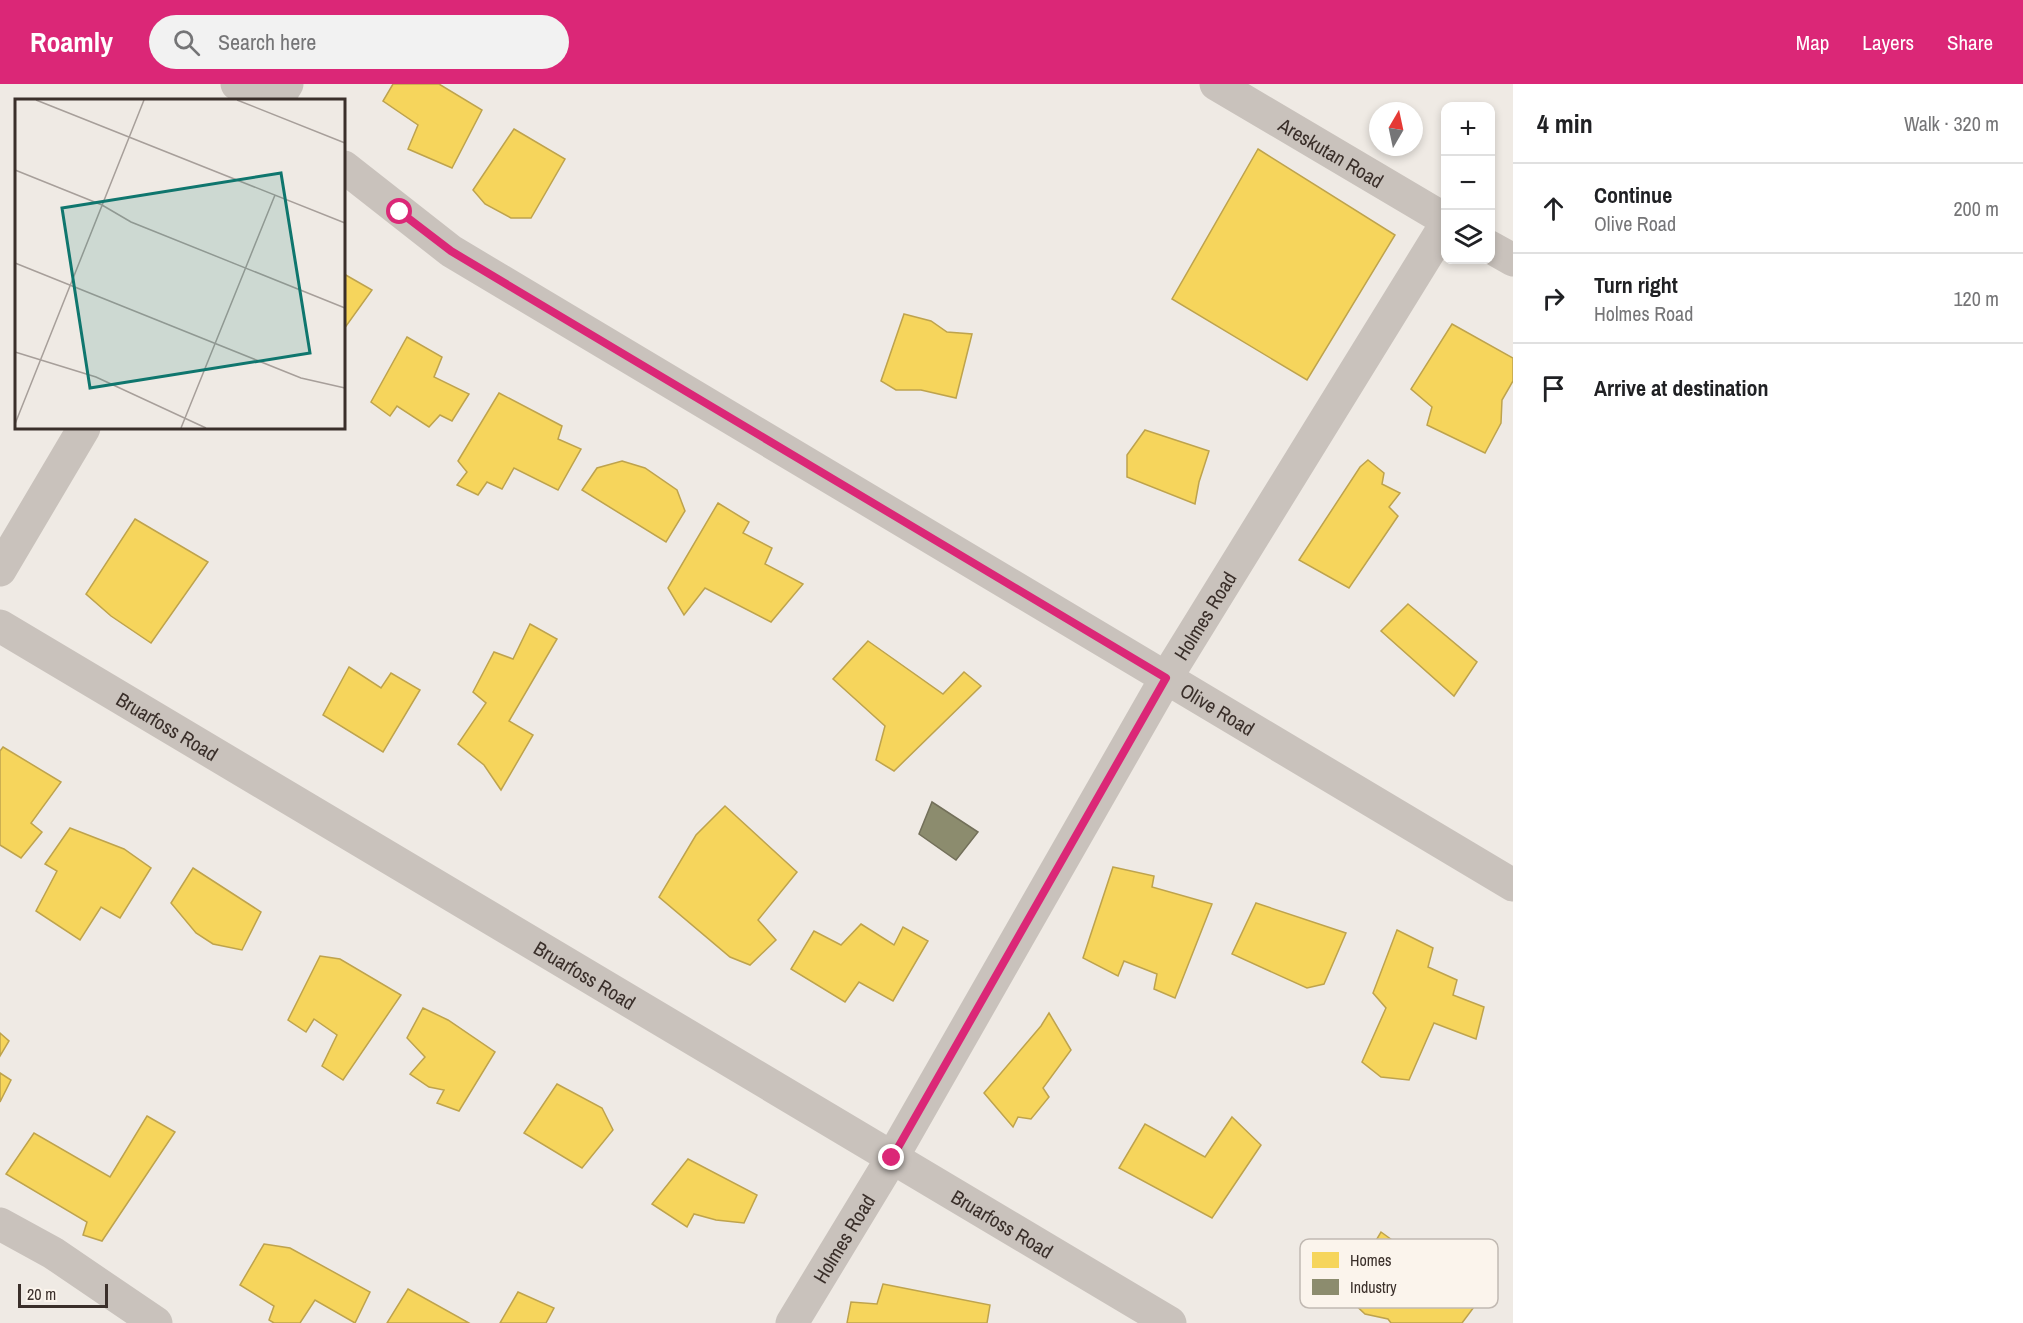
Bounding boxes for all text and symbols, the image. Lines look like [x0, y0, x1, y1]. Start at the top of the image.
search box [149, 15, 569, 69]
text: Roamly [30, 23, 113, 61]
icon: search [170, 26, 203, 59]
text: Search here [218, 27, 316, 57]
text: Map [1796, 28, 1829, 57]
text: Layers [1862, 28, 1914, 57]
text: Share [1947, 28, 1993, 57]
inset map [15, 99, 345, 429]
north arrow [1369, 102, 1423, 156]
map controls [1441, 102, 1495, 264]
button: + [1441, 102, 1495, 156]
text: 4 min [1537, 106, 1593, 141]
street label: Areskutan Road [1273, 110, 1389, 194]
text: Walk · 320 m [1904, 110, 1999, 137]
button: − [1441, 156, 1495, 210]
text: Continue [1594, 180, 1672, 210]
icon: ahead [1537, 192, 1570, 225]
text: 200 m [1953, 195, 1999, 222]
route start [386, 198, 412, 224]
button: layers [1441, 210, 1495, 264]
text: Olive Road [1594, 210, 1676, 237]
text: Turn right [1594, 270, 1678, 300]
icon: right [1537, 282, 1570, 315]
text: 120 m [1953, 285, 1999, 312]
text: Holmes Road [1594, 300, 1693, 327]
icon: arrive [1537, 372, 1570, 405]
text: Arrive at destination [1594, 373, 1768, 403]
street label: Holmes Road [1167, 566, 1242, 665]
street label: Olive Road [1176, 676, 1260, 741]
street label: Bruarfoss Road [112, 685, 223, 767]
street label: Bruarfoss Road [529, 934, 641, 1015]
route end [878, 1144, 904, 1170]
street label: Bruarfoss Road [947, 1182, 1058, 1264]
street label: Holmes Road [806, 1189, 881, 1288]
legend [1300, 1239, 1498, 1308]
text: Homes [1350, 1249, 1392, 1271]
text: Industry [1350, 1276, 1397, 1298]
scale bar [18, 1281, 108, 1308]
text: 20 m [27, 1283, 56, 1305]

